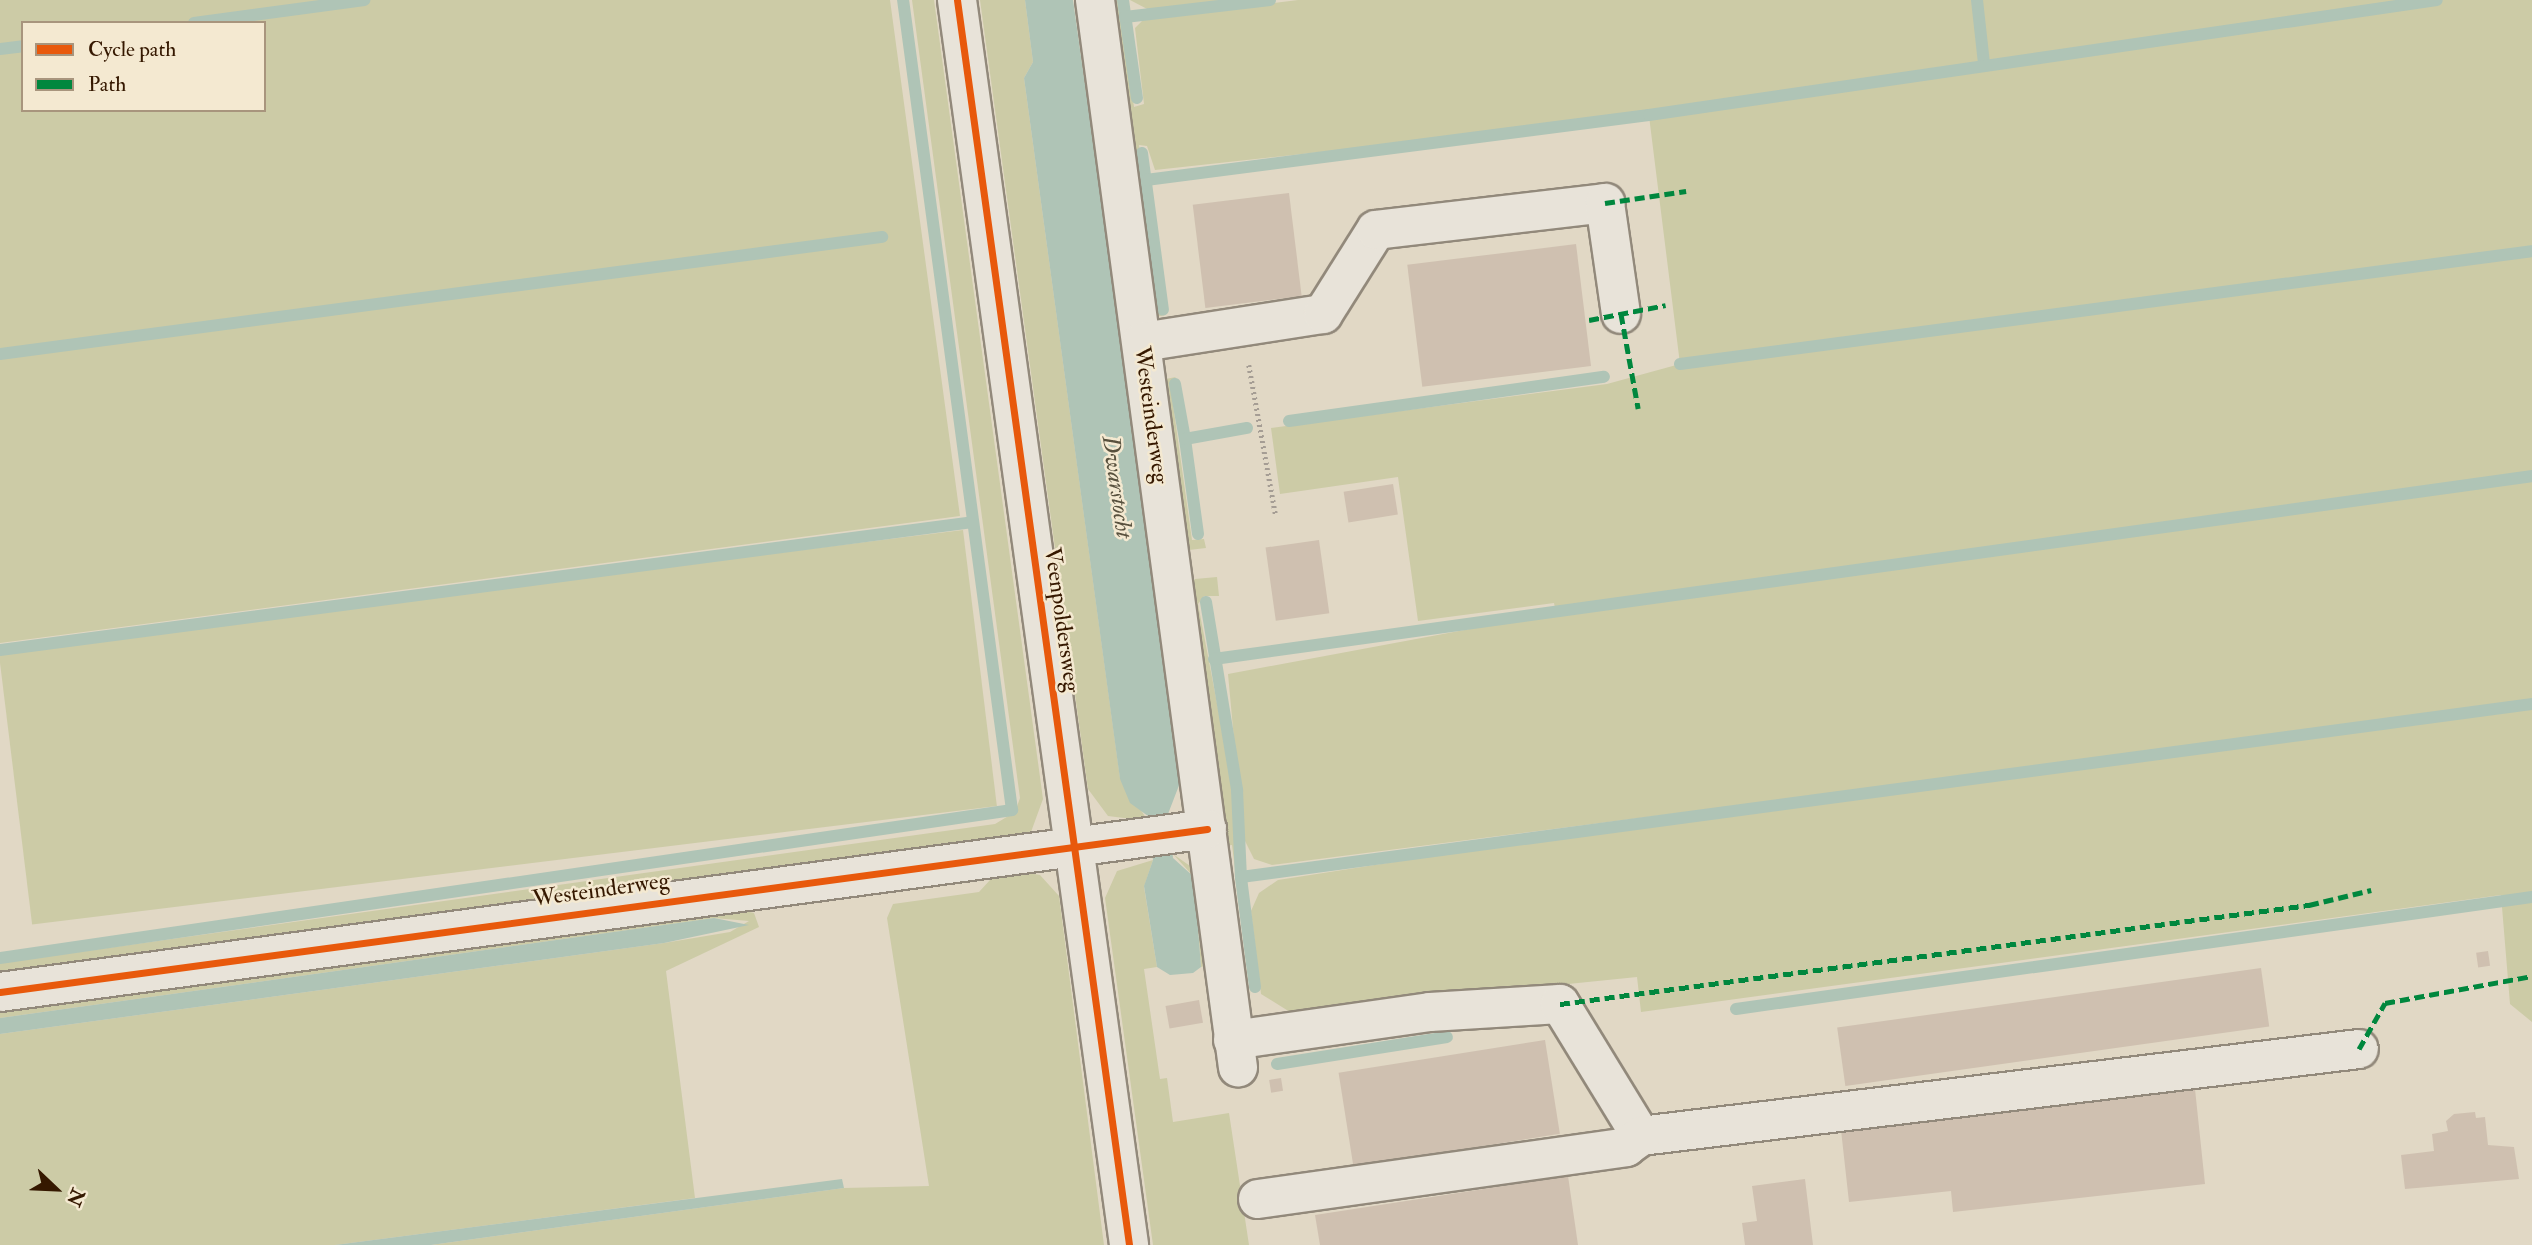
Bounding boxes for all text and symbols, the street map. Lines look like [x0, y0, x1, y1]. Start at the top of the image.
legend [21, 21, 266, 112]
text: Cycle path [88, 36, 176, 63]
text: Path [88, 71, 126, 98]
street label: Westeinderweg [1128, 345, 1174, 485]
water label: Dwarstocht [1096, 434, 1138, 540]
street label: Veenpoldersweg [1038, 546, 1086, 694]
street label: Westeinderweg [531, 867, 671, 913]
north arrow [21, 1154, 91, 1224]
text: N [61, 1185, 90, 1210]

